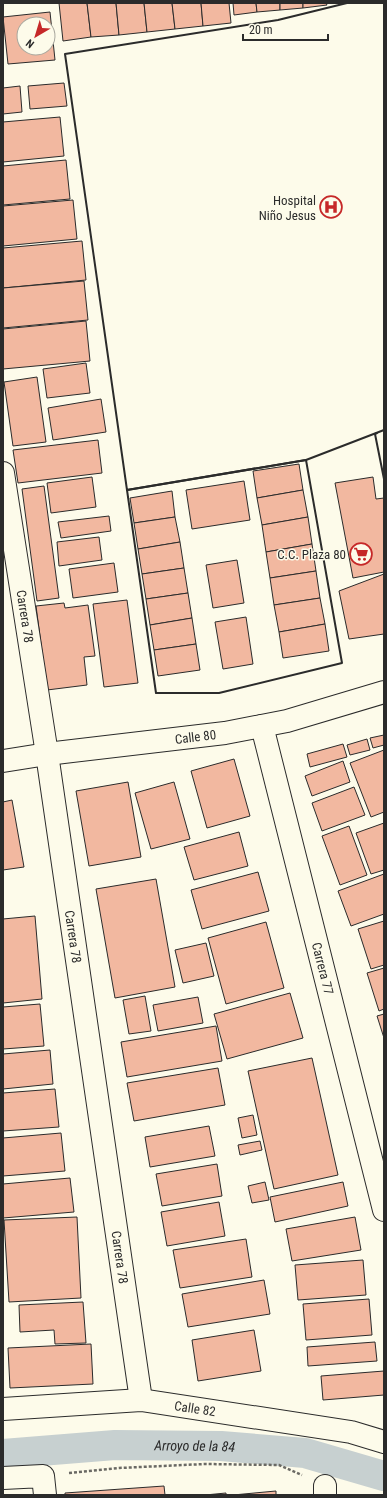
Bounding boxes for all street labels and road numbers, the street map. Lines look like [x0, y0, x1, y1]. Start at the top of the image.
street label: Carrera 78 [13, 589, 36, 644]
street label: Calle 80 [174, 727, 217, 747]
street label: Carrera 78 [62, 909, 84, 964]
street label: Carrera 77 [309, 941, 336, 996]
street label: Carrera 78 [108, 1230, 131, 1285]
street label: Calle 82 [173, 1398, 217, 1419]

